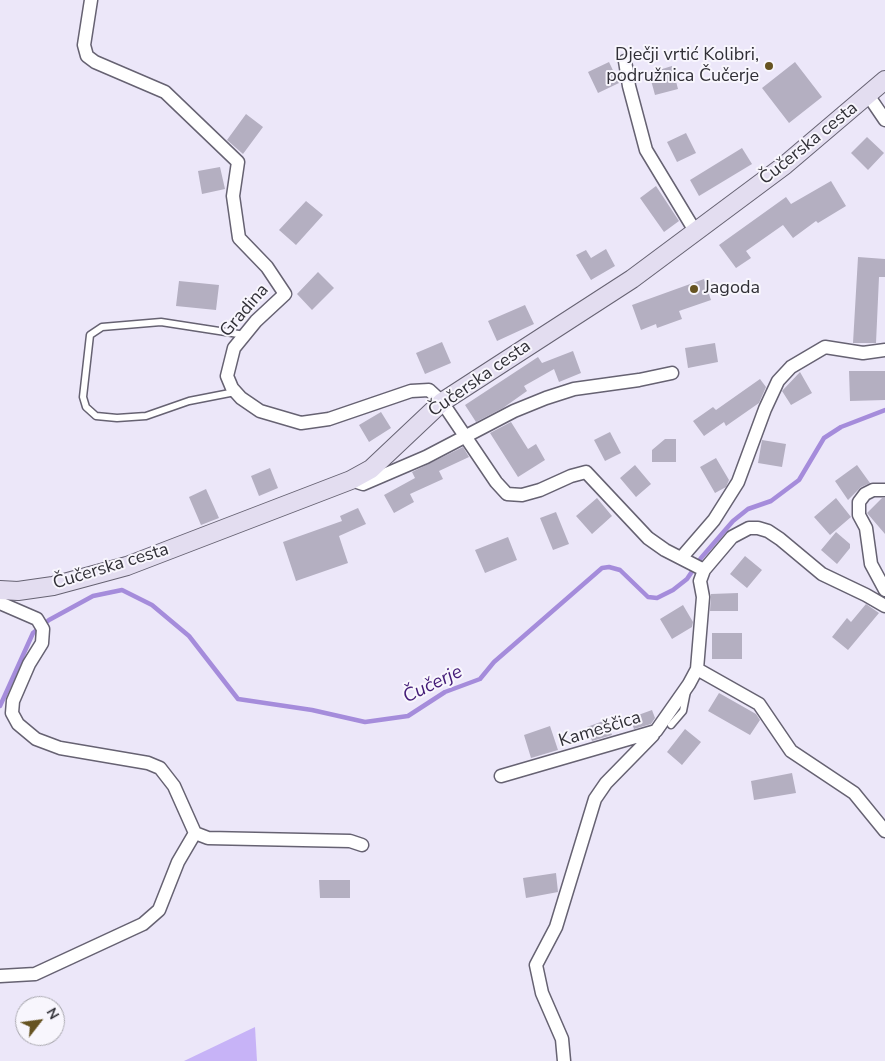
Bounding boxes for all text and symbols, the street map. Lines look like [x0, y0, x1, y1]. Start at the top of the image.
place label: Dječji vrtić Kolibri, podružnica Čučerje [606, 45, 759, 88]
marker: Dječji vrtić Kolibri, podružnica Čučerje [763, 60, 775, 72]
street label: Čučerska cesta [756, 98, 862, 190]
place label: Jagoda [704, 278, 760, 300]
street label: Gradina [216, 280, 274, 342]
marker: Jagoda [688, 283, 700, 295]
street label: Čučerska cesta [425, 336, 535, 422]
street label: Čučerska cesta [50, 539, 172, 595]
water label: Čučerje [400, 661, 466, 709]
street label: Kameščica [556, 707, 644, 753]
north arrow [15, 996, 65, 1046]
text: N [42, 1004, 63, 1023]

